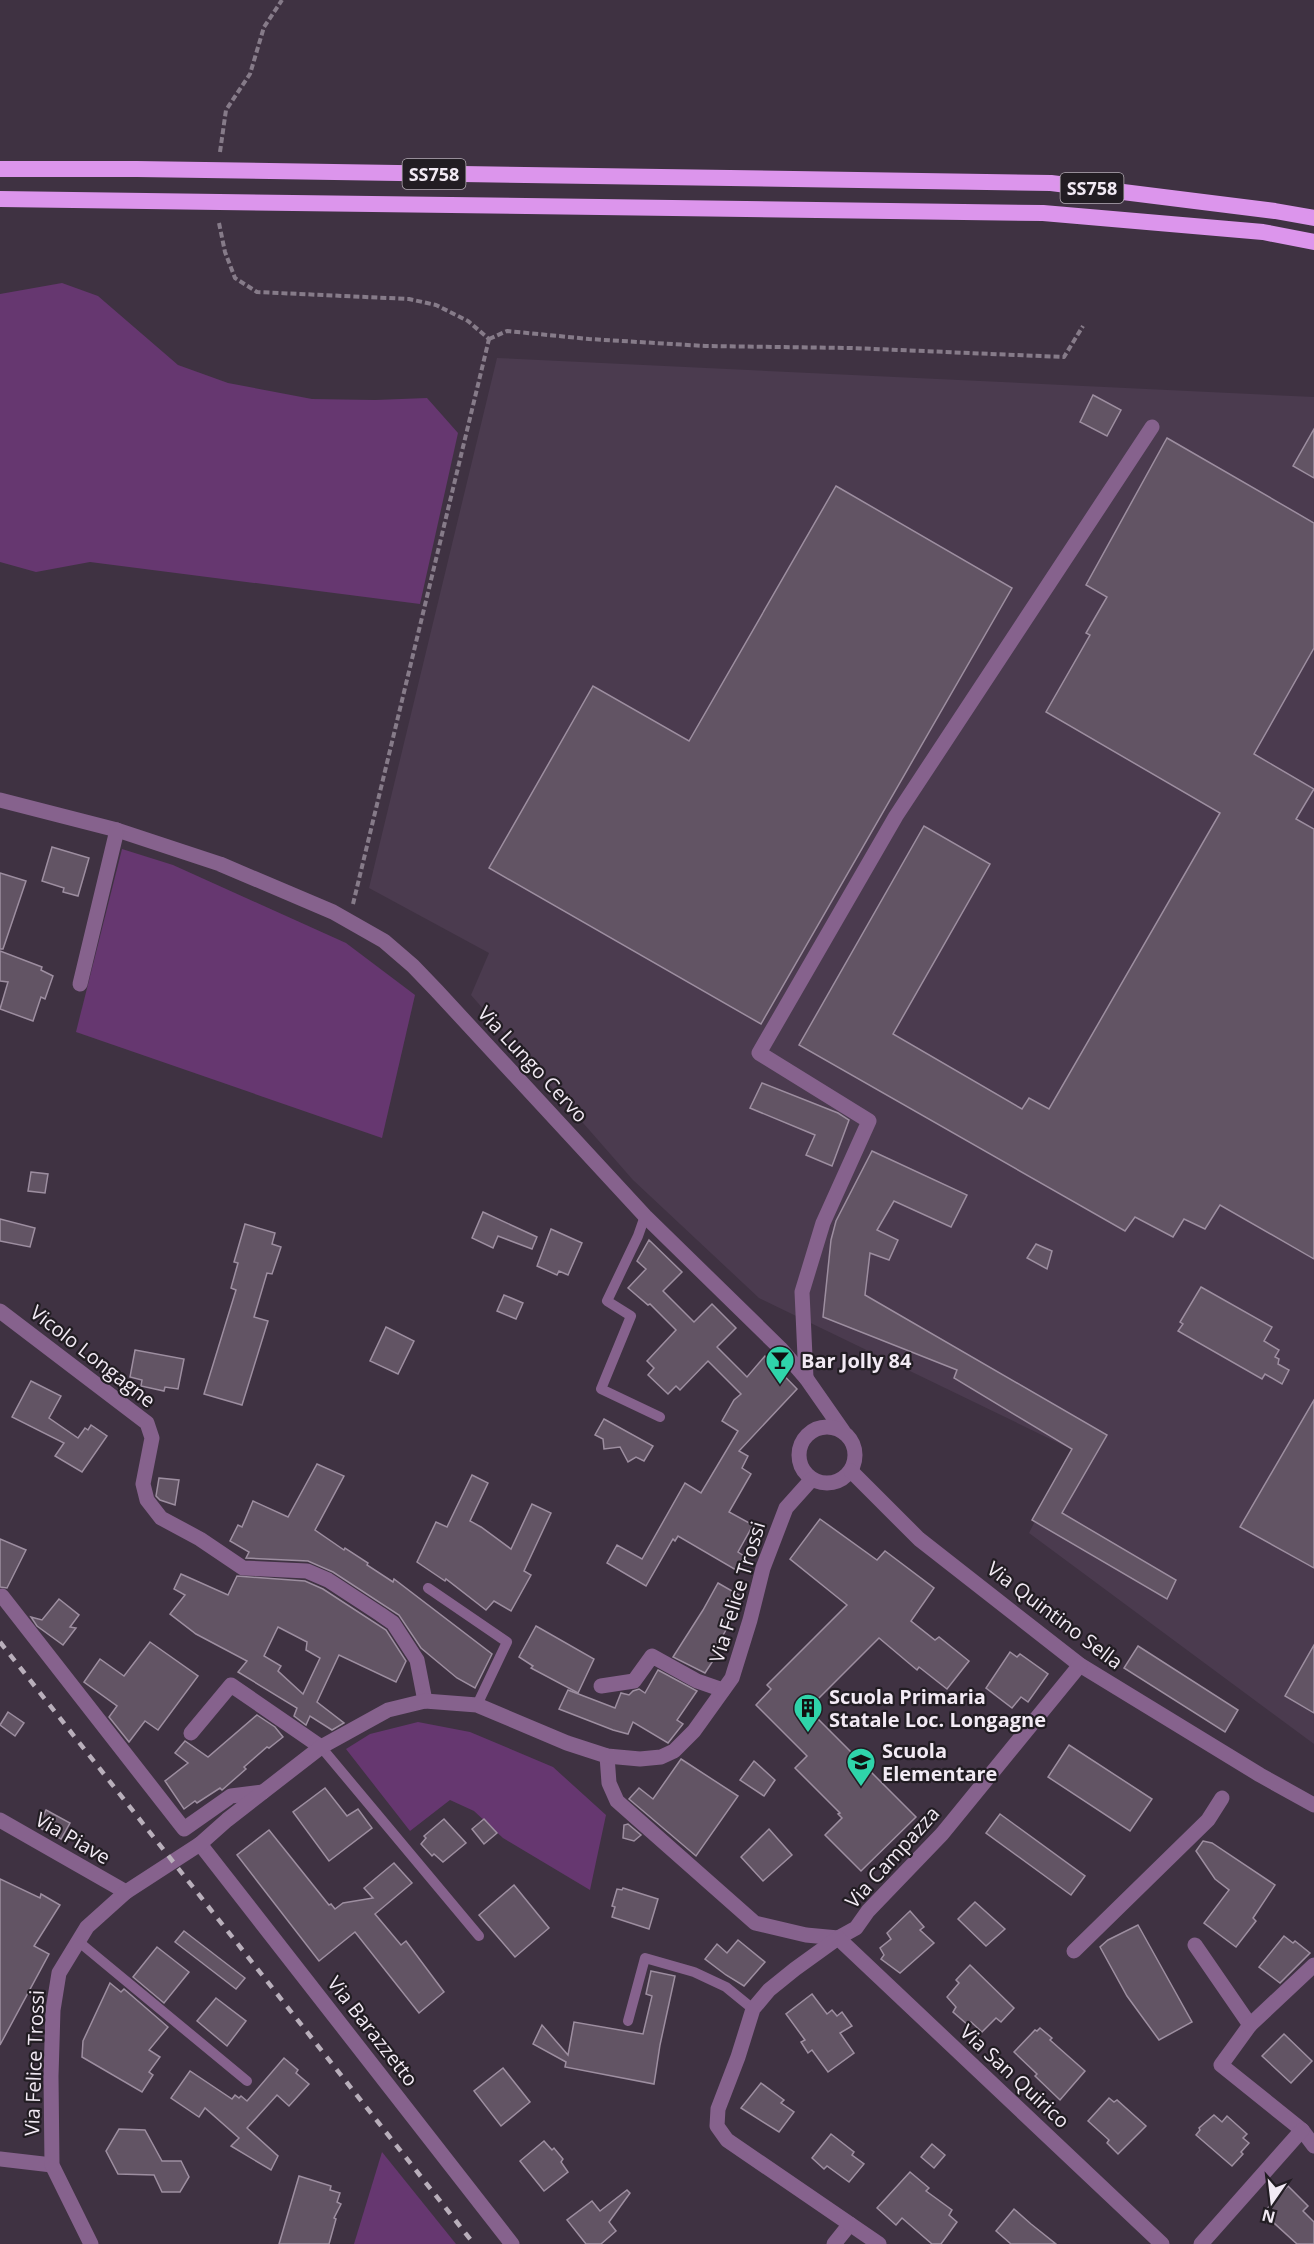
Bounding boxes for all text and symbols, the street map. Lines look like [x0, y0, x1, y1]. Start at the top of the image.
road number: SS758 [402, 159, 466, 189]
road number: SS758 [1060, 173, 1124, 203]
street label: Via Lungo Cervo [472, 1000, 594, 1128]
street label: Vicolo Longagne [25, 1299, 161, 1413]
bar icon: Bar Jolly 84 [764, 1344, 796, 1386]
place label: Bar Jolly 84 [801, 1347, 912, 1374]
street label: Via Felice Trossi [703, 1518, 771, 1666]
street label: Via Quintino Sella [982, 1555, 1128, 1675]
place label: Scuola Primaria Statale Loc. Longagne [829, 1683, 1046, 1733]
building icon: Scuola Primaria Statale Loc. Longagne [792, 1692, 824, 1734]
place label: Scuola Elementare [882, 1737, 997, 1787]
school or university icon: Scuola Elementare [845, 1746, 877, 1788]
street label: Via Campazza [839, 1800, 945, 1914]
street label: Via Piave [30, 1806, 116, 1870]
street label: Via Barazzetto [321, 1970, 425, 2092]
street label: Via Felice Trossi [18, 1989, 50, 2137]
street label: Via San Quirico [954, 2018, 1076, 2134]
north arrow [1242, 2172, 1302, 2232]
text: N [1259, 2204, 1277, 2229]

